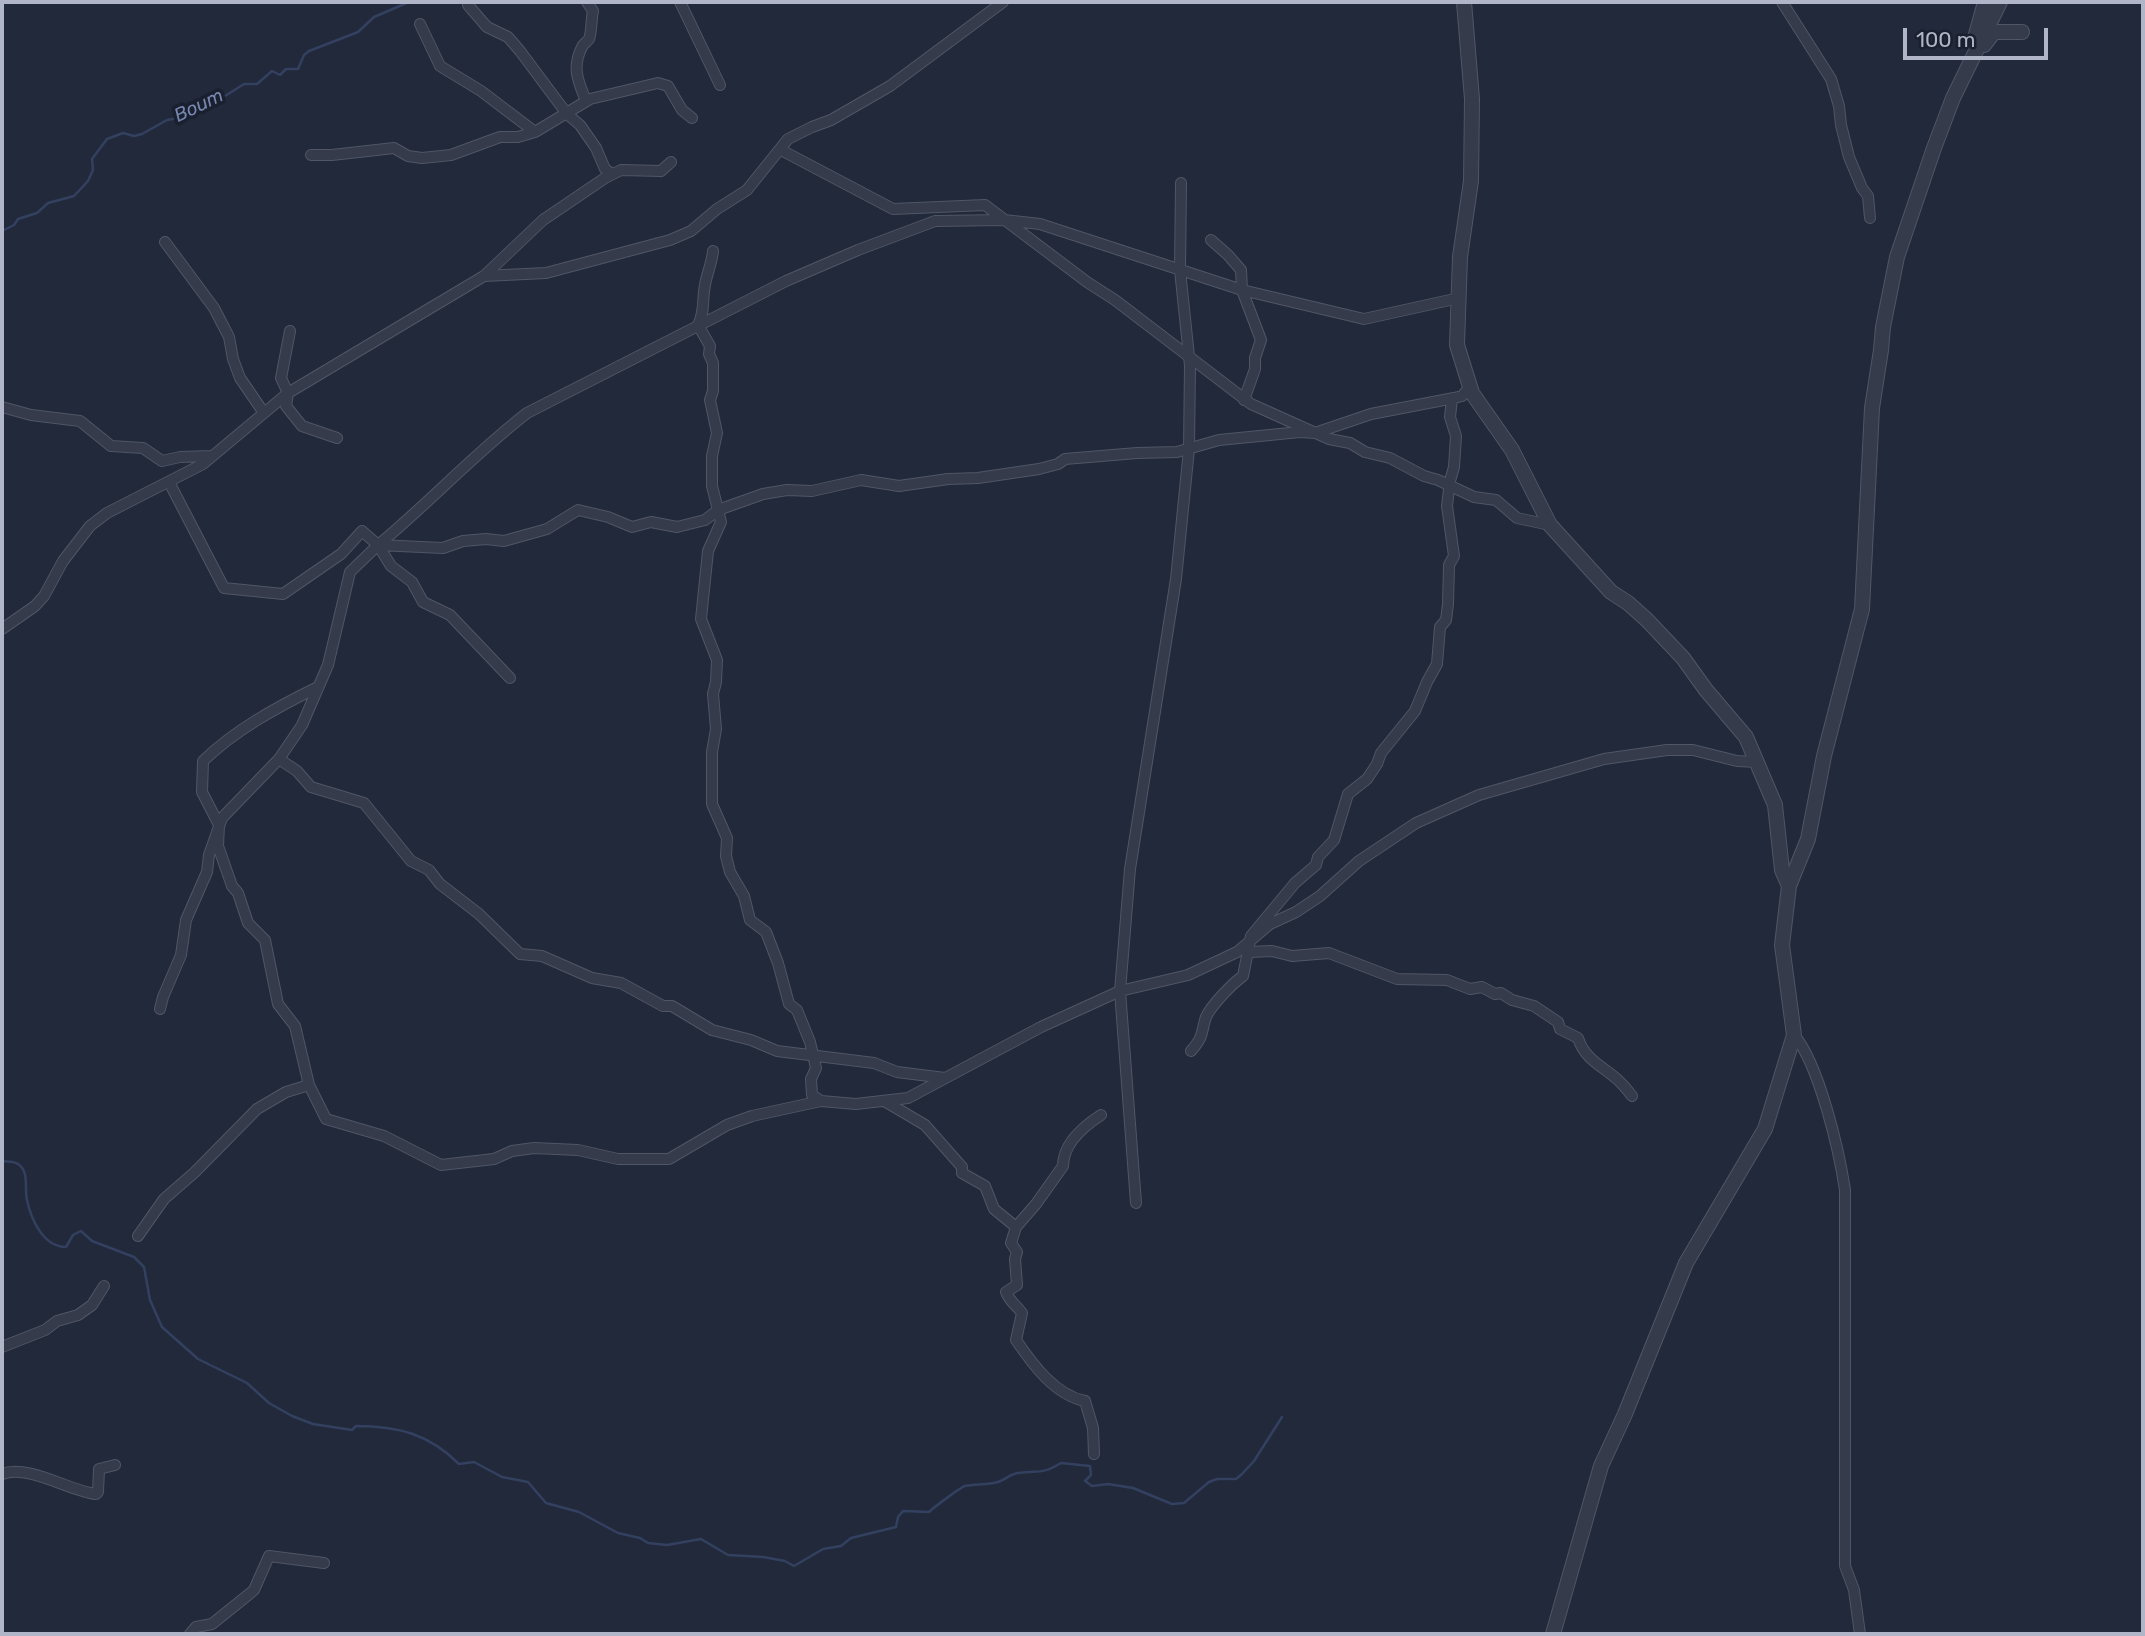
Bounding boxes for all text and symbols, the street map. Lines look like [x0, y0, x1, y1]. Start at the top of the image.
scale bar [1907, 14, 2052, 58]
text: 100 m [1916, 27, 1975, 52]
water label: Boum [171, 84, 227, 128]

